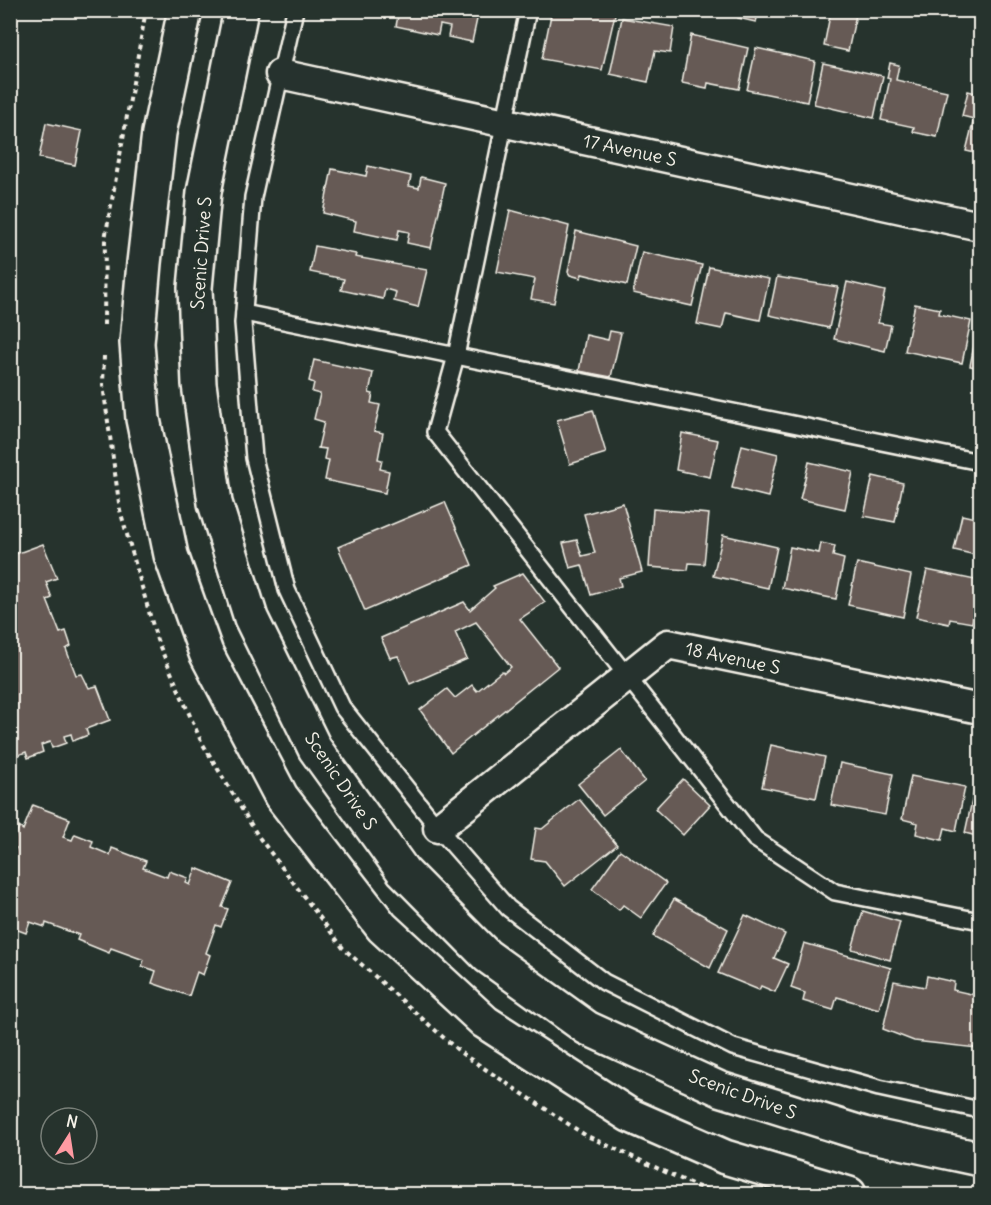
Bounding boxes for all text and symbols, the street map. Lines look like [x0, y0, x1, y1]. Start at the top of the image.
street label: 17 Avenue S [581, 129, 679, 171]
street label: Scenic Drive S [186, 196, 216, 310]
street label: 18 Avenue S [683, 637, 783, 679]
street label: Scenic Drive S [300, 728, 382, 834]
street label: Scenic Drive S [686, 1064, 800, 1124]
north arrow [39, 1106, 99, 1166]
text: N [65, 1110, 80, 1132]

